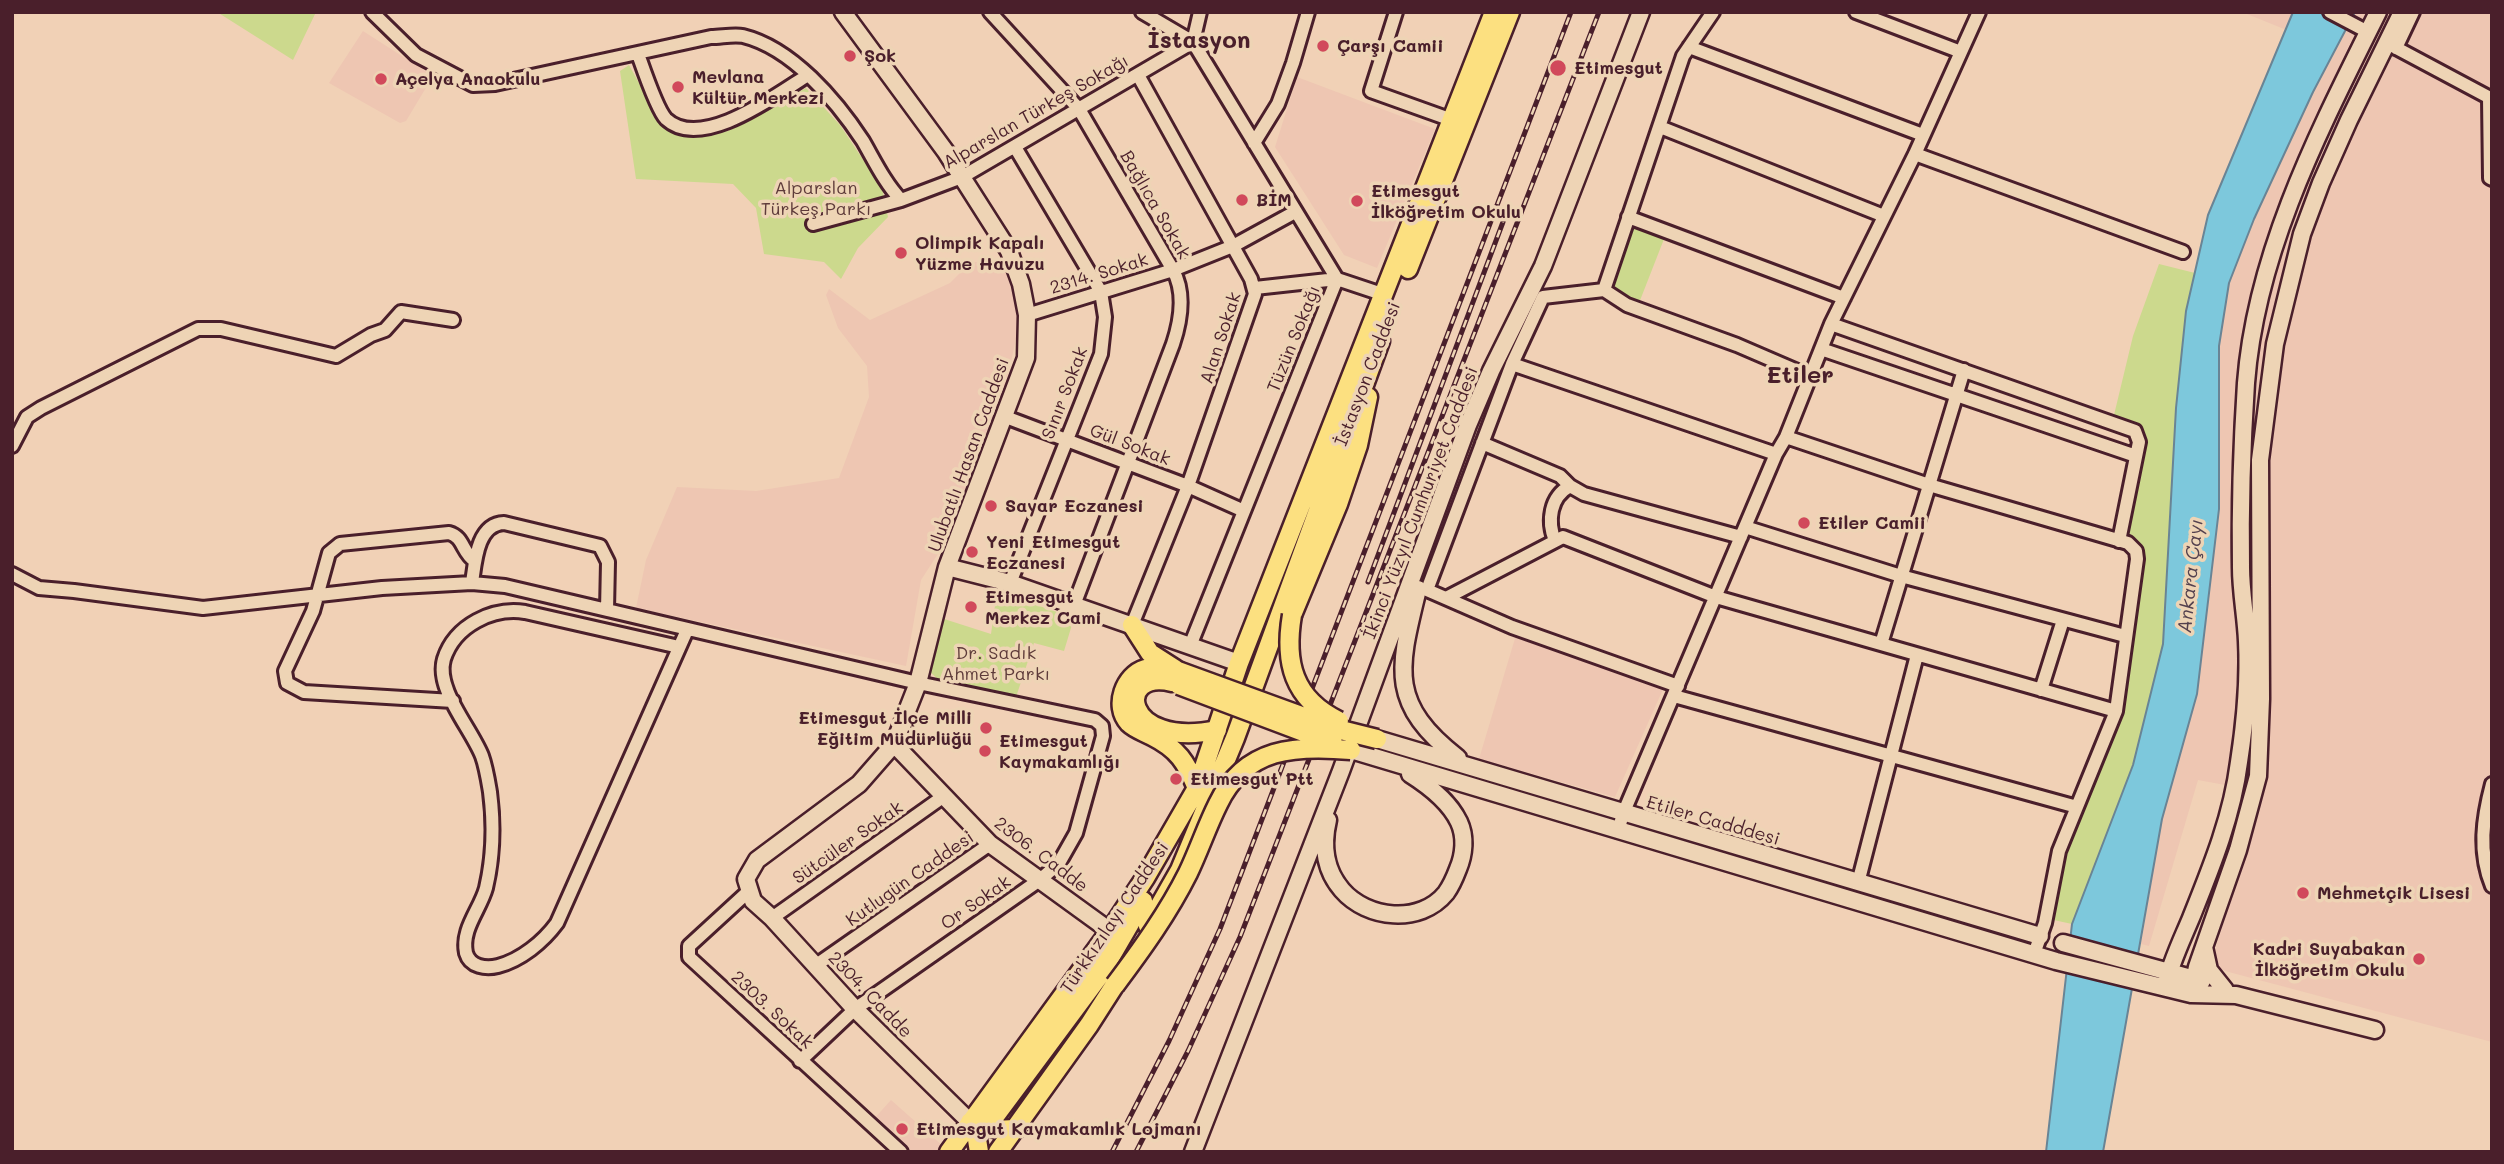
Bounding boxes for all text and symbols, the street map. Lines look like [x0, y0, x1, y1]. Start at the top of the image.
district label: İstasyon [1147, 27, 1251, 55]
place label: Çarşı Camii [1337, 35, 1444, 57]
marker: Çarşı Camii [1315, 38, 1331, 54]
place label: Şok [864, 45, 896, 67]
marker: Şok [842, 48, 858, 64]
street label: Alparslan Türkeş Sokağı [940, 50, 1132, 174]
place label: Etimesgut [1574, 57, 1663, 79]
marker: Etimesgut [1548, 58, 1568, 78]
place label: Mevlana Kültür Merkezi [692, 66, 825, 108]
place label: Açelya Anaokulu [395, 68, 541, 90]
marker: Açelya Anaokulu [373, 71, 389, 87]
marker: Mevlana Kültür Merkezi [670, 79, 686, 95]
street label: Bağlıca Sokak [1115, 147, 1195, 263]
park label: Alparslan Türkeş Parkı [761, 177, 871, 220]
place label: Etimesgut İlköğretim Okulu [1371, 180, 1521, 222]
place label: BİM [1256, 189, 1292, 211]
marker: BİM [1234, 192, 1250, 208]
marker: Etimesgut İlköğretim Okulu [1349, 193, 1365, 209]
place label: Olimpik Kapalı Yüzme Havuzu [915, 232, 1045, 274]
marker: Olimpik Kapalı Yüzme Havuzu [893, 245, 909, 261]
street label: 2314. Sokak [1047, 249, 1151, 299]
street label: Tüzün Sokağı [1263, 283, 1325, 395]
street label: Alan Sokak [1196, 289, 1246, 387]
street label: İstasyon Caddesi [1331, 299, 1405, 449]
street label: Sınır Sokak [1037, 344, 1093, 442]
street label: Ulubatlı Hasan Caddesi [924, 355, 1014, 555]
district label: Etiler [1766, 362, 1834, 390]
street label: İkinci Yüzyıl Cumhuriyet Caddesi [1359, 364, 1483, 642]
street label: Gül Sokak [1087, 420, 1173, 470]
place label: Sayar Eczanesi [1005, 495, 1144, 517]
marker: Sayar Eczanesi [983, 498, 999, 514]
place label: Etiler Camii [1818, 512, 1926, 534]
marker: Etiler Camii [1796, 515, 1812, 531]
water label: Ankara Çayı [2174, 518, 2208, 634]
place label: Yeni Etimesgut Eczanesi [986, 531, 1120, 574]
marker: Yeni Etimesgut Eczanesi [964, 544, 980, 560]
place label: Etimesgut Merkez Cami [985, 586, 1102, 628]
marker: Etimesgut Merkez Cami [963, 599, 979, 615]
park label: Dr. Sadık Ahmet Parkı [942, 642, 1050, 684]
place label: Etimesgut İlçe Milli Eğitim Müdürlüğü [798, 707, 972, 750]
marker: Etimesgut İlçe Milli Eğitim Müdürlüğü [978, 720, 994, 736]
place label: Etimesgut Kaymakamlığı [999, 730, 1120, 772]
marker: Etimesgut Kaymakamlığı [977, 743, 993, 759]
place label: Etimesgut Ptt [1190, 768, 1313, 790]
marker: Etimesgut Ptt [1168, 771, 1184, 787]
street label: Etiler Cadddesi [1644, 792, 1782, 850]
street label: Sütcüler Sokak [789, 797, 907, 889]
street label: 2306. Cadde [990, 813, 1092, 897]
street label: Kutlugün Caddesi [842, 827, 978, 931]
street label: Türkkızılayı Caddesi [1056, 838, 1174, 998]
street label: Or Sokak [937, 871, 1015, 935]
place label: Mehmetçik Lisesi [2317, 882, 2470, 904]
marker: Mehmetçik Lisesi [2295, 885, 2311, 901]
place label: Kadri Suyabakan İlköğretim Okulu [2253, 938, 2405, 981]
street label: 2304. Cadde [824, 947, 916, 1043]
marker: Kadri Suyabakan İlköğretim Okulu [2411, 951, 2427, 967]
street label: 2303. Sokak [726, 966, 818, 1054]
place label: Etimesgut Kaymakamlık Lojmanı [916, 1118, 1202, 1140]
marker: Etimesgut Kaymakamlık Lojmanı [894, 1121, 910, 1137]

